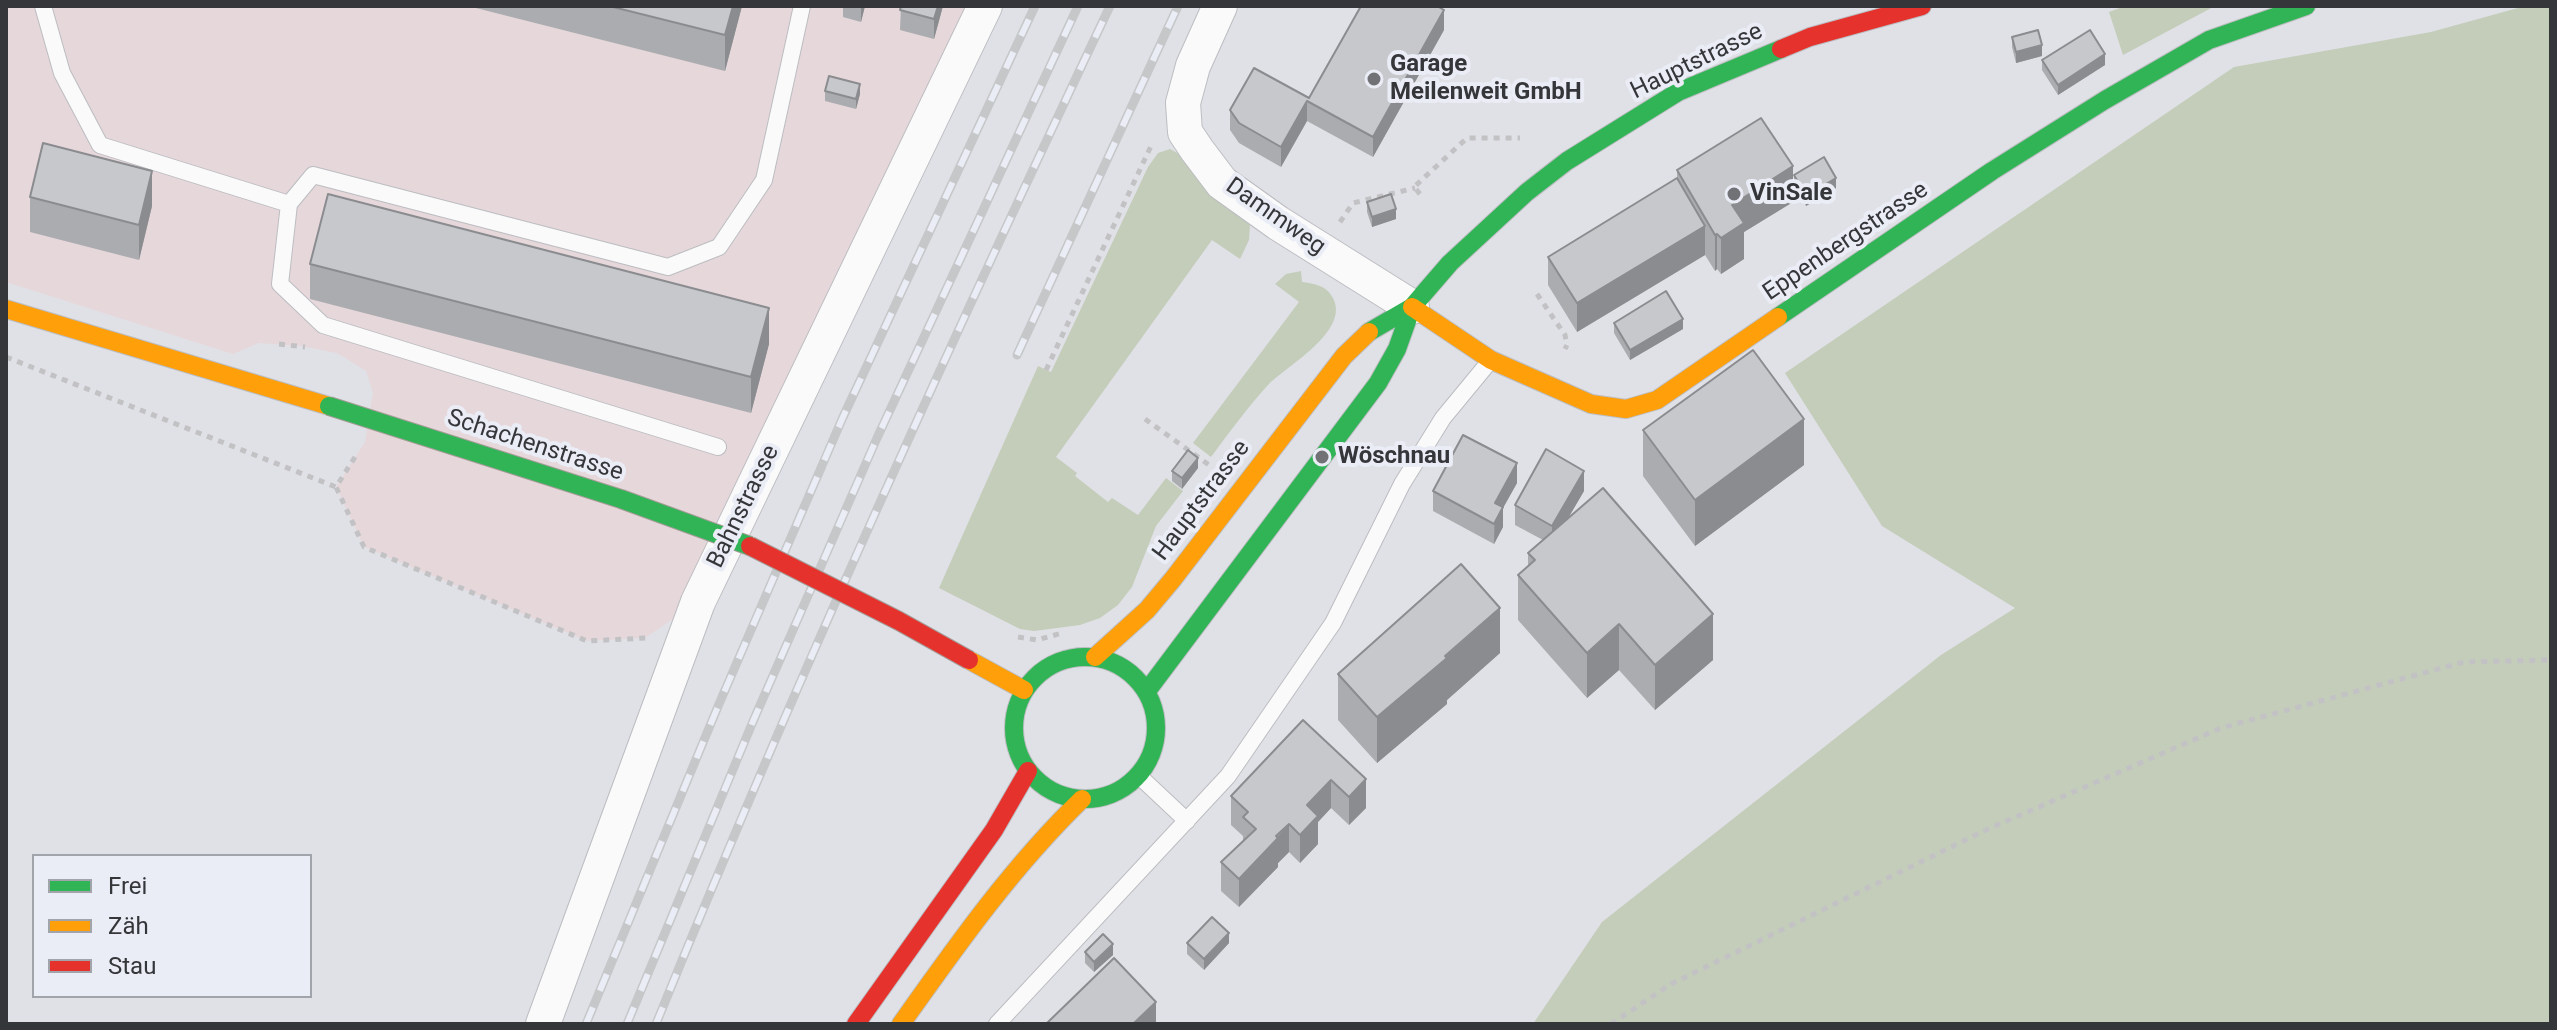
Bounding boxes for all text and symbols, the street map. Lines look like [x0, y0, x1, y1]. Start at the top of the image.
street label: Hauptstrasse [1626, 18, 1768, 106]
place label: Garage Meilenweit GmbH [1390, 51, 1582, 107]
marker: Garage Meilenweit GmbH [1365, 70, 1383, 88]
street label: Dammweg [1220, 172, 1330, 262]
street label: Eppenbergstrasse [1758, 176, 1934, 308]
place label: VinSale [1750, 180, 1832, 208]
marker: VinSale [1725, 185, 1743, 203]
street label: Schachenstrasse [443, 404, 627, 488]
street label: Hauptstrasse [1147, 435, 1257, 567]
street label: Bahnstrasse [702, 441, 786, 573]
place label: Wöschnau [1338, 443, 1450, 471]
marker: Wöschnau [1313, 448, 1331, 466]
legend [32, 854, 312, 998]
text: Frei [108, 872, 147, 900]
text: Zäh [108, 912, 149, 940]
text: Stau [108, 952, 156, 980]

